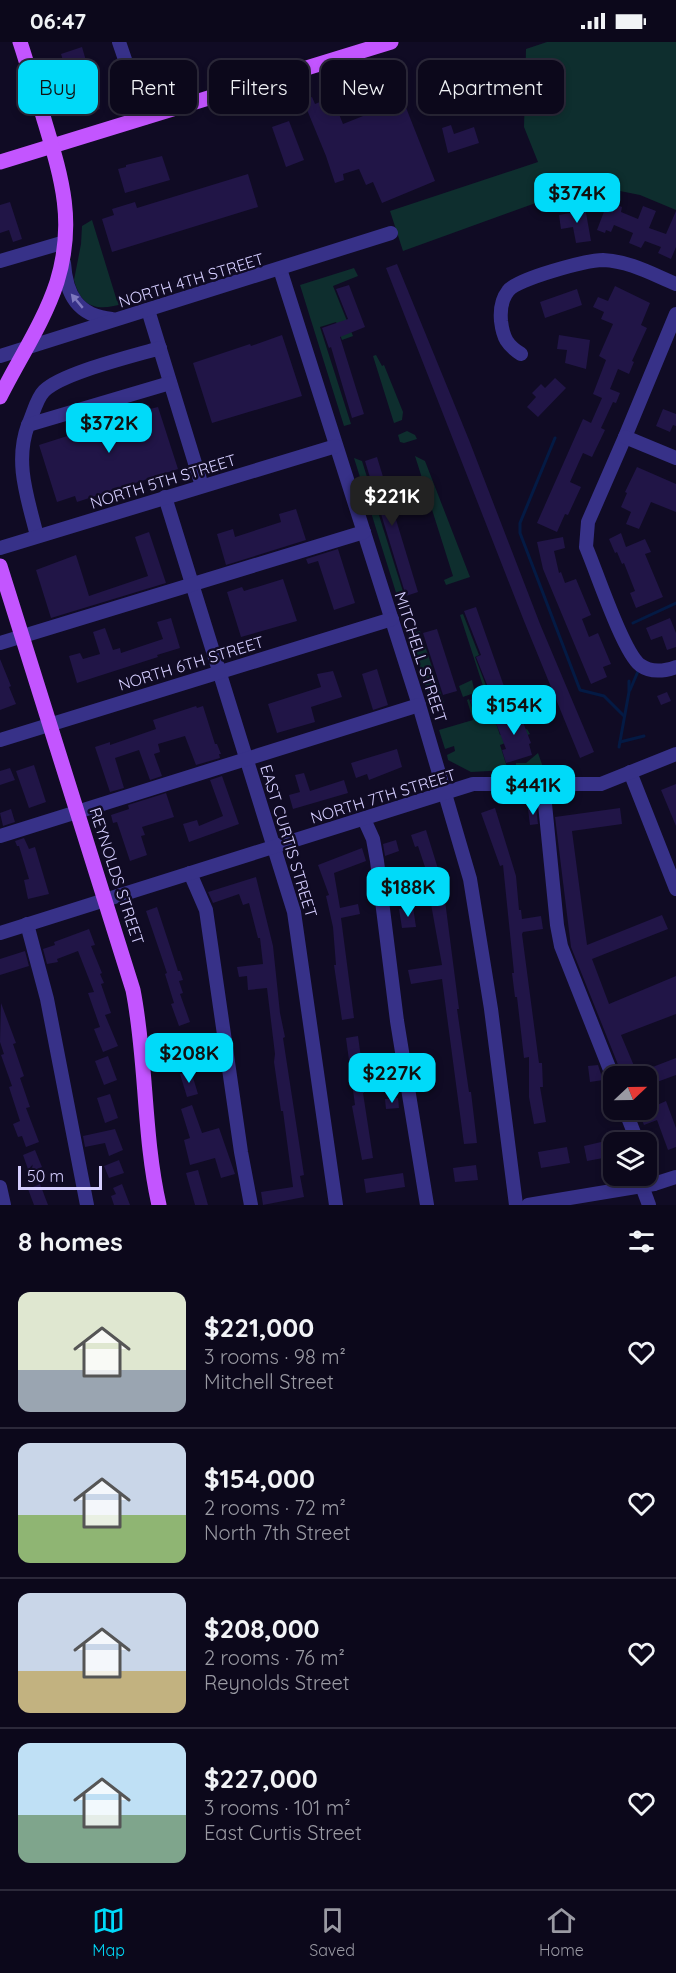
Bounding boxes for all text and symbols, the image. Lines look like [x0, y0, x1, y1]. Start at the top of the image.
text: 06:47 [30, 7, 86, 35]
chip: Buy [18, 60, 98, 114]
chip: Rent [110, 60, 197, 114]
chip: Filters [209, 60, 309, 114]
chip: New [321, 60, 406, 114]
chip: Apartment [418, 60, 564, 114]
pin: $374K [535, 173, 619, 224]
text: $374K [548, 180, 606, 205]
street label: NORTH 4TH STREET [116, 248, 267, 312]
one-way arrow [70, 293, 83, 309]
pin: $372K [67, 403, 151, 454]
text: $372K [80, 410, 138, 435]
street label: NORTH 5TH STREET [88, 449, 239, 513]
pin: $221K [350, 476, 434, 527]
text: $221K [364, 483, 420, 508]
street label: MITCHELL STREET [390, 589, 452, 725]
street label: NORTH 6TH STREET [116, 631, 267, 695]
pin: $154K [472, 685, 556, 736]
text: $154K [486, 692, 542, 717]
street label: EAST CURTIS STREET [256, 762, 322, 920]
street label: NORTH 7TH STREET [308, 764, 458, 828]
pin: $441K [491, 765, 575, 816]
text: $441K [505, 772, 561, 797]
street label: REYNOLDS STREET [85, 805, 149, 948]
pin: $188K [366, 867, 450, 918]
text: $188K [381, 874, 435, 899]
pin: $208K [147, 1033, 231, 1084]
text: $208K [159, 1040, 219, 1065]
pin: $227K [350, 1053, 434, 1104]
text: $227K [363, 1060, 421, 1085]
north arrow [603, 1066, 657, 1120]
map controls [603, 1066, 657, 1186]
button: layers [603, 1132, 657, 1186]
scale bar [18, 1163, 102, 1190]
text: 50 m [27, 1166, 64, 1186]
text: 8 homes [18, 1225, 123, 1258]
icon: filters [625, 1225, 658, 1258]
text: $221,000 [204, 1311, 314, 1344]
icon: home [66, 1316, 138, 1388]
icon: heart [625, 1336, 658, 1369]
text: 3 rooms · 98 m² [204, 1344, 346, 1369]
text: Mitchell Street [204, 1369, 334, 1394]
text: $154,000 [204, 1462, 315, 1495]
icon: home [66, 1467, 138, 1539]
icon: heart [625, 1487, 658, 1520]
text: 2 rooms · 72 m² [204, 1495, 346, 1520]
text: North 7th Street [204, 1520, 350, 1545]
text: $208,000 [204, 1612, 320, 1645]
icon: home [66, 1617, 138, 1689]
icon: heart [625, 1637, 658, 1670]
text: 2 rooms · 76 m² [204, 1645, 345, 1670]
text: Reynolds Street [204, 1670, 350, 1695]
text: $227,000 [204, 1762, 318, 1795]
icon: home [66, 1767, 138, 1839]
icon: heart [625, 1787, 658, 1820]
text: 3 rooms · 101 m² [204, 1795, 351, 1820]
text: East Curtis Street [204, 1820, 362, 1845]
tab: Map [92, 1904, 125, 1960]
tab: Saved [309, 1904, 355, 1960]
tab: Home [539, 1904, 584, 1960]

